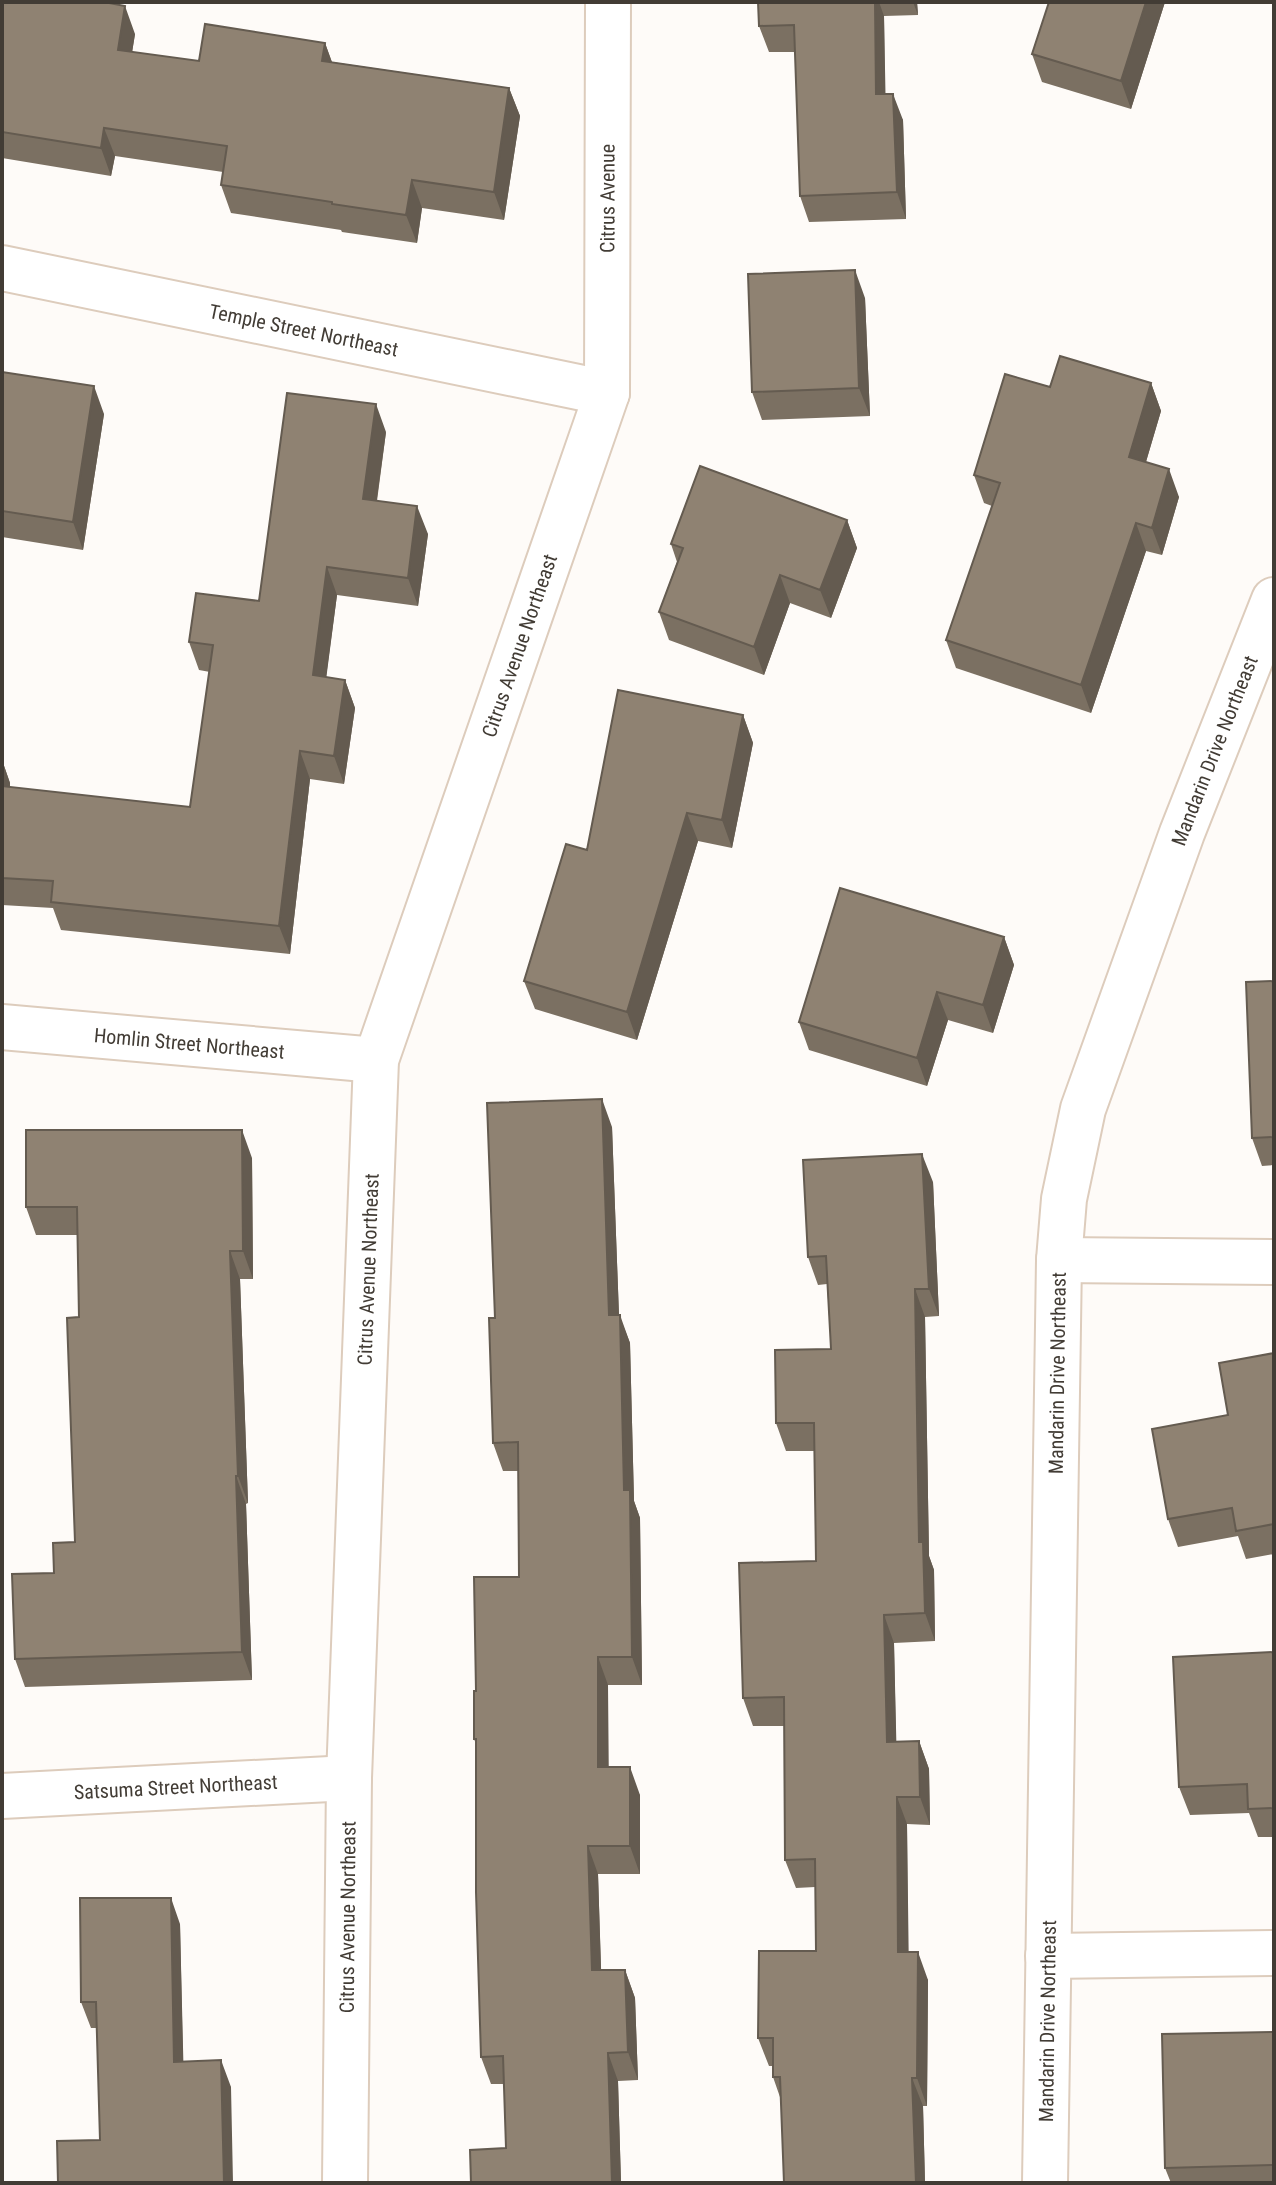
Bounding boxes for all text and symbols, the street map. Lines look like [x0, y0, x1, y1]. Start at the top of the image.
street label: Citrus Avenue [595, 144, 620, 253]
street label: Temple Street Northeast [207, 299, 400, 362]
street label: Citrus Avenue Northeast [477, 551, 562, 740]
street label: Mandarin Drive Northeast [1166, 652, 1263, 849]
street label: Homlin Street Northeast [93, 1023, 286, 1064]
street label: Citrus Avenue Northeast [353, 1173, 384, 1366]
street label: Mandarin Drive Northeast [1044, 1272, 1071, 1474]
street label: Satsuma Street Northeast [73, 1770, 278, 1804]
street label: Citrus Avenue Northeast [335, 1821, 361, 2013]
street label: Mandarin Drive Northeast [1034, 1920, 1061, 2122]

